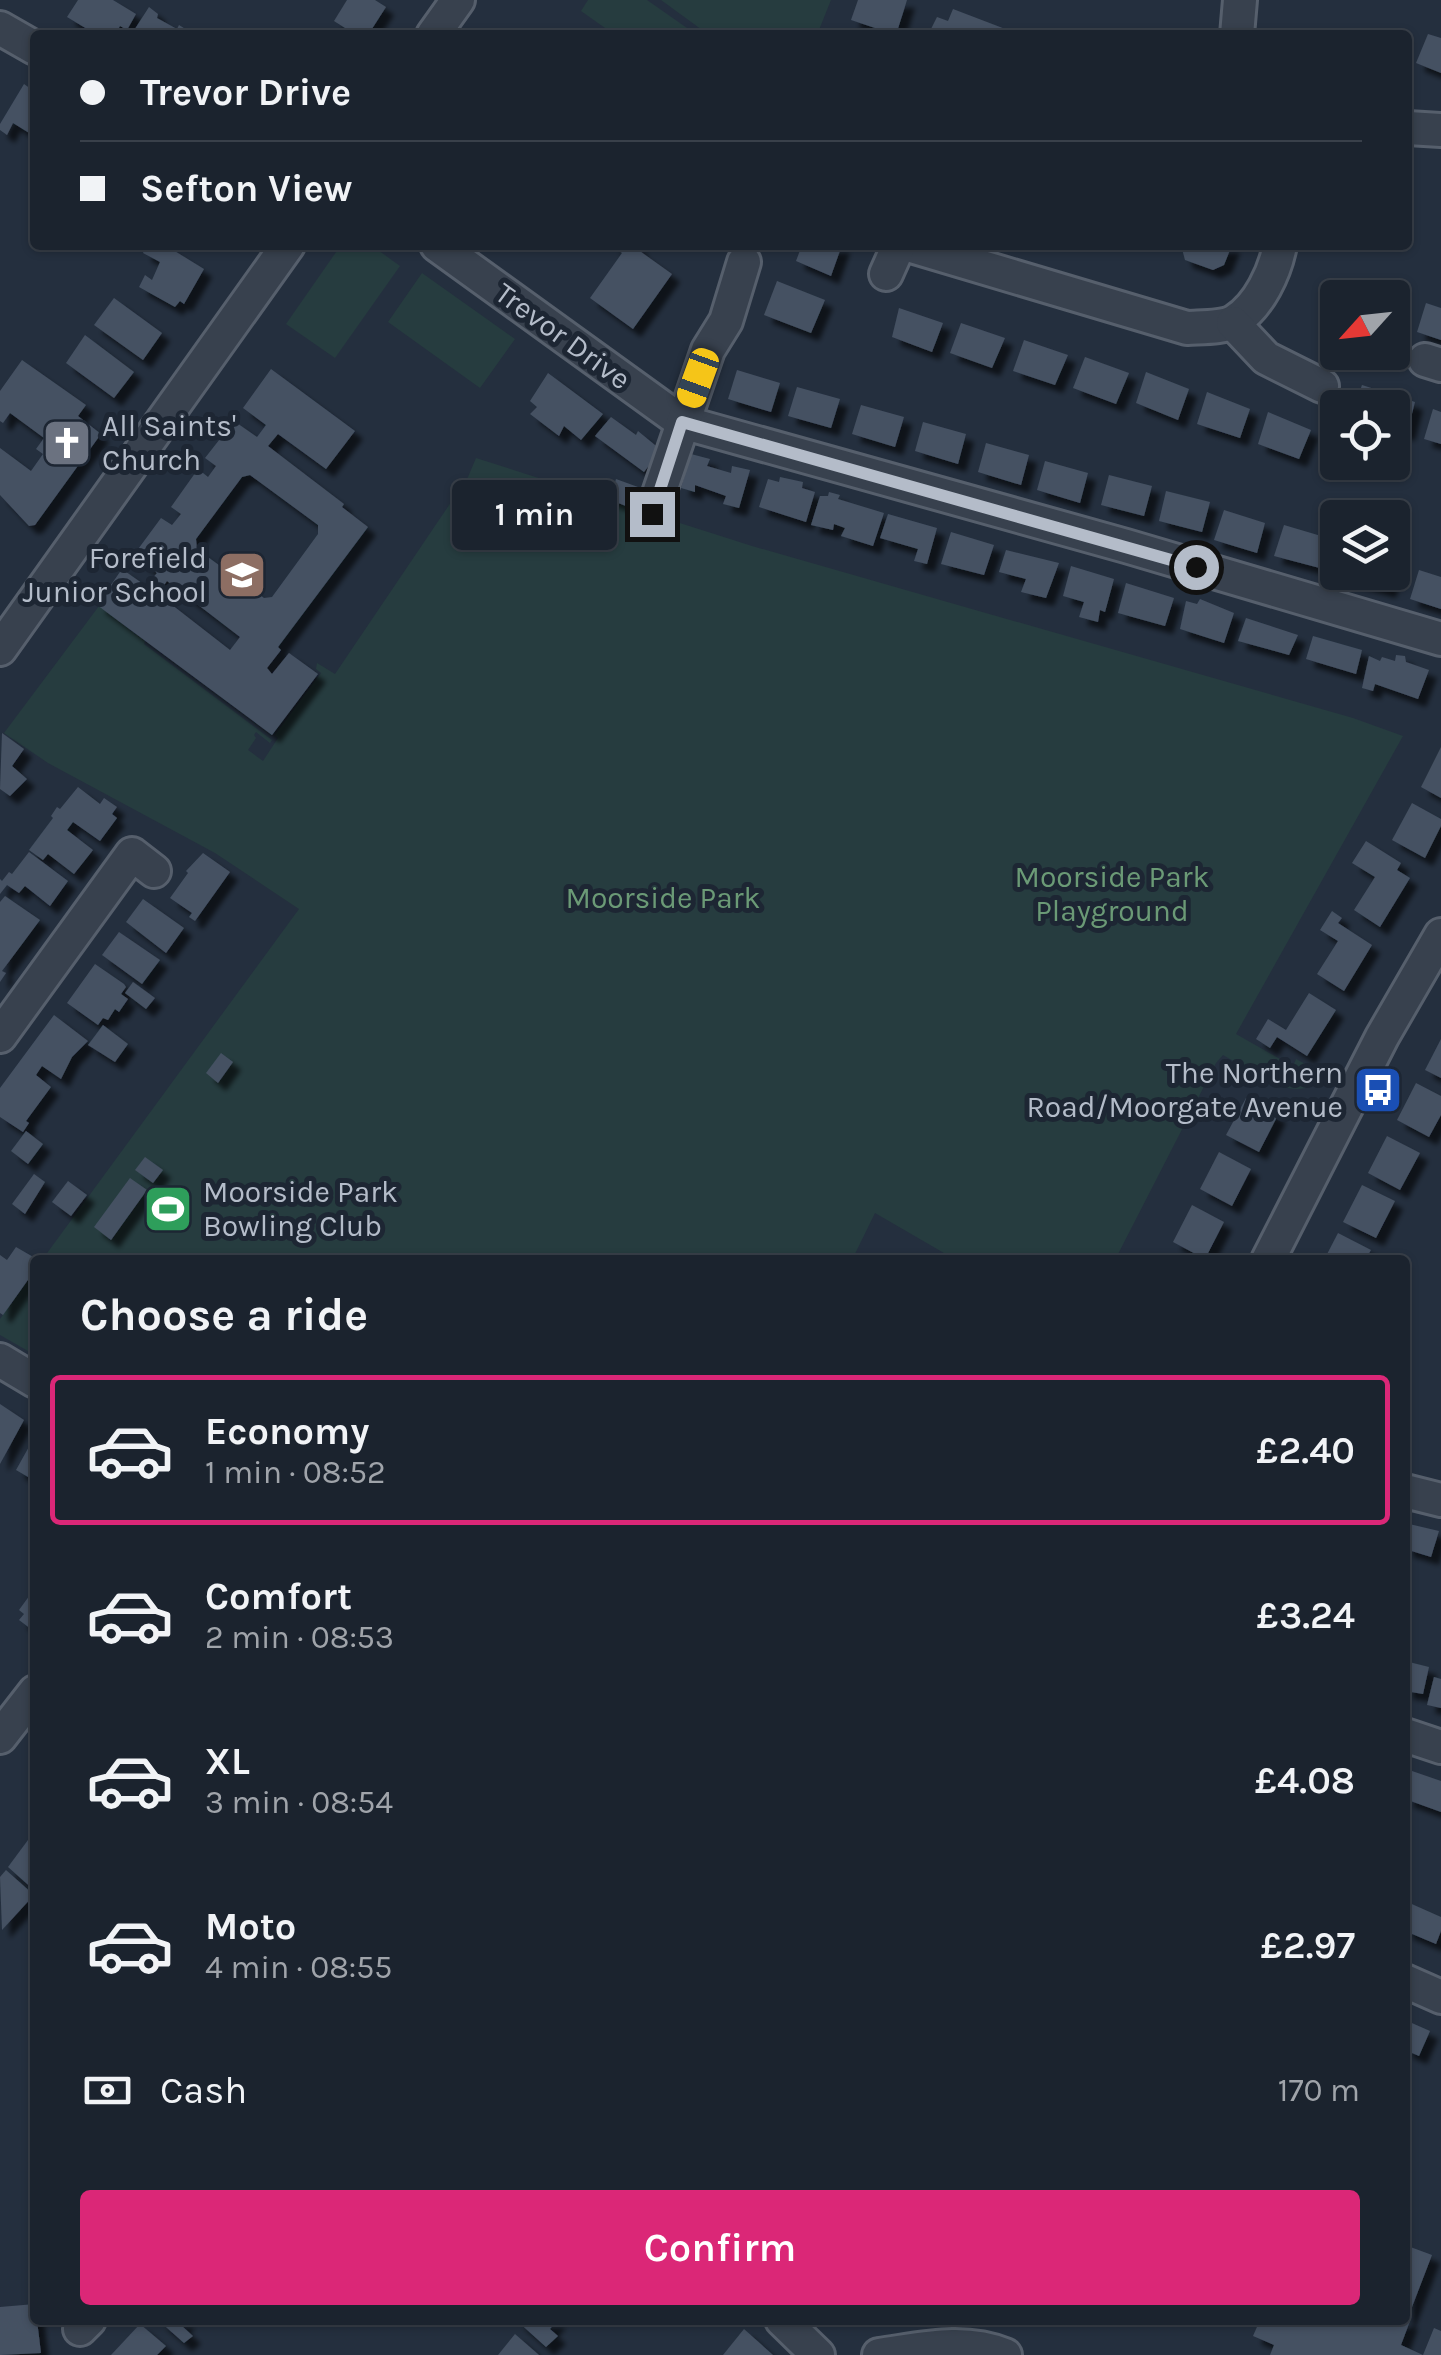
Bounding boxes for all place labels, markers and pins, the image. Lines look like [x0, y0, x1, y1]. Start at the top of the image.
place label: All Saints' Church [102, 408, 236, 478]
church icon: All Saints' Church [41, 417, 93, 469]
place label: Forefield Junior School [22, 540, 207, 610]
school or university icon: Forefield Junior School [216, 549, 268, 601]
place label: The Northern Road/Moorgate Avenue [1026, 1055, 1343, 1125]
bus stop icon: The Northern Road/Moorgate Avenue [1352, 1064, 1404, 1116]
place label: Moorside Park Bowling Club [203, 1174, 398, 1244]
sports icon: Moorside Park Bowling Club [142, 1183, 194, 1235]

